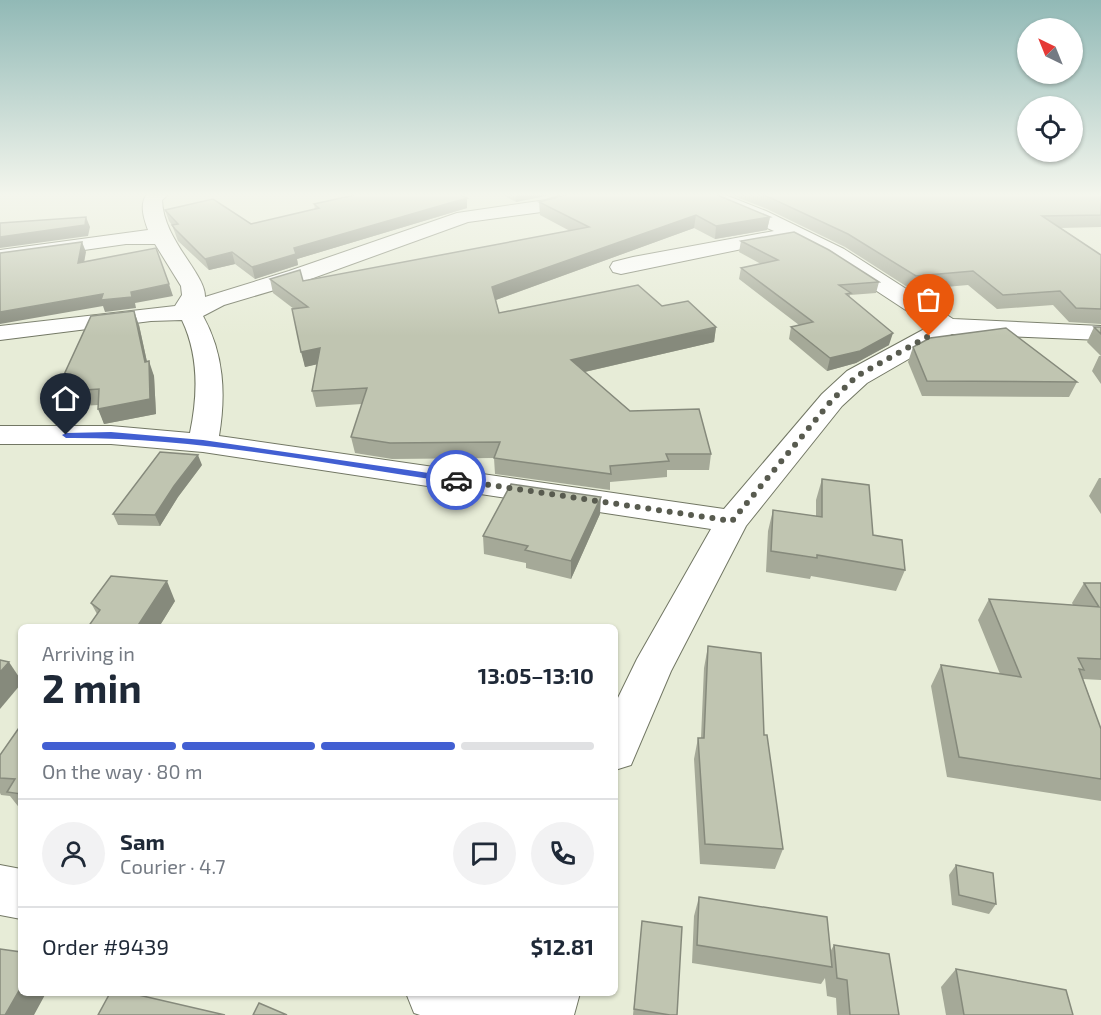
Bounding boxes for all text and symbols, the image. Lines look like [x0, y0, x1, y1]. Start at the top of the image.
north arrow [1017, 18, 1083, 84]
map controls [1017, 18, 1083, 162]
button: locate [1017, 96, 1083, 162]
pin [903, 274, 954, 336]
icon: bag [912, 283, 945, 316]
pin [40, 373, 91, 435]
icon: home [49, 382, 82, 415]
courier [426, 450, 486, 510]
icon: car [440, 464, 473, 497]
text: Arriving in [42, 641, 135, 665]
text: 13:05–13:10 [478, 662, 594, 688]
text: 2 min [42, 664, 142, 711]
text: On the way · 80 m [42, 759, 202, 783]
button: person [42, 822, 105, 885]
button: chat [453, 822, 516, 885]
button: phone [531, 822, 594, 885]
text: Sam [120, 828, 165, 854]
text: Courier · 4.7 [120, 854, 226, 878]
text: Order #9439 [42, 933, 169, 959]
text: $12.81 [530, 933, 594, 959]

